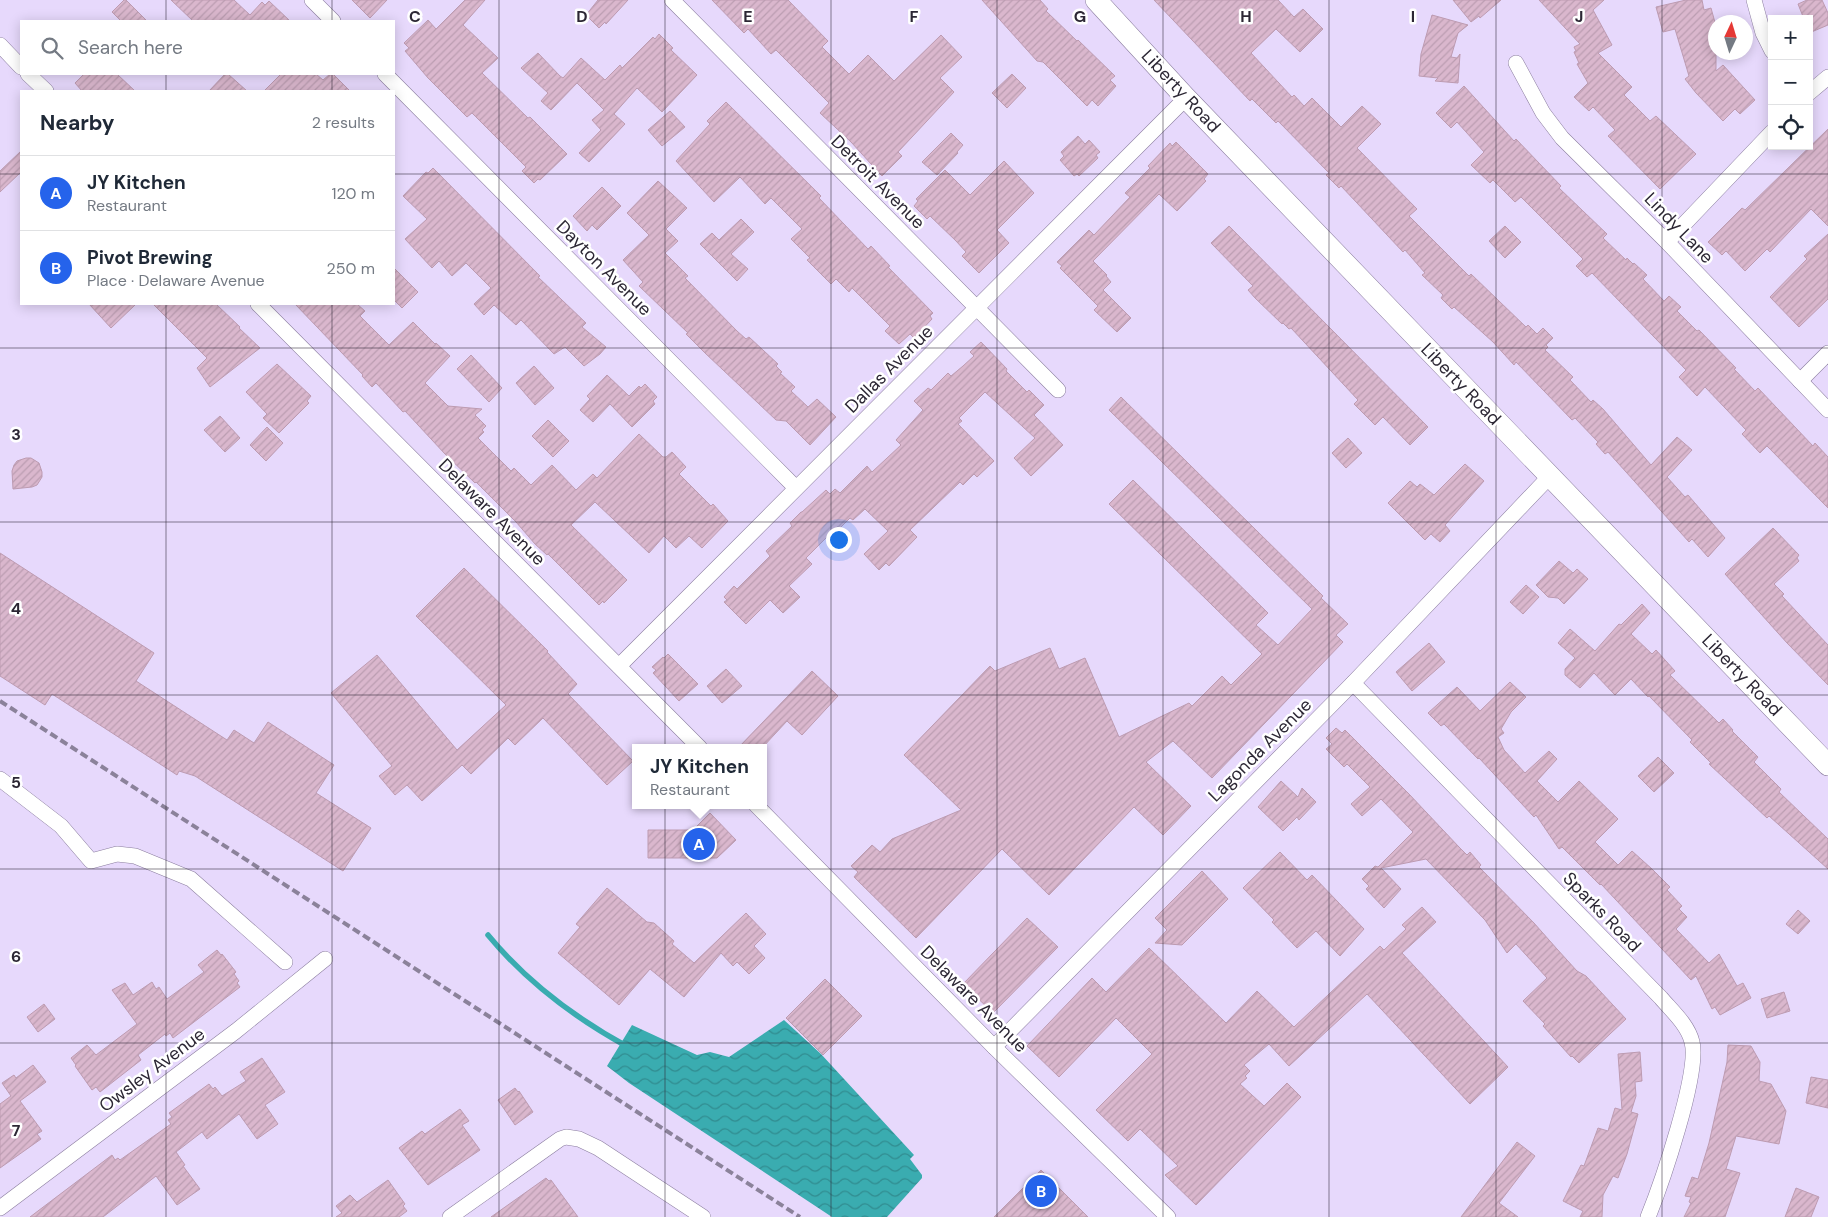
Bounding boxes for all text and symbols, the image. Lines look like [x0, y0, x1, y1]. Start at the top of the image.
text: C [409, 6, 421, 27]
text: D [576, 6, 588, 27]
text: E [743, 6, 753, 27]
text: F [910, 6, 919, 27]
text: G [1074, 6, 1086, 27]
text: H [1240, 6, 1252, 27]
text: I [1411, 6, 1415, 27]
text: J [1575, 6, 1583, 27]
north arrow [1708, 15, 1753, 60]
map controls [1768, 15, 1813, 150]
button: + [1768, 15, 1813, 60]
search box [20, 20, 395, 75]
icon: search [38, 34, 66, 62]
text: Search here [78, 35, 183, 60]
street label: Liberty Road [1136, 44, 1226, 138]
button: − [1768, 60, 1813, 105]
button: locate [1768, 105, 1813, 150]
text: Nearby [40, 109, 114, 137]
text: 2 results [312, 112, 375, 133]
street label: Detroit Avenue [826, 130, 930, 234]
text: JY Kitchen [87, 170, 186, 195]
text: A [50, 183, 62, 204]
text: 120 m [331, 183, 375, 204]
street label: Lindy Lane [1639, 187, 1719, 269]
text: Restaurant [87, 195, 167, 216]
street label: Dayton Avenue [551, 215, 657, 321]
text: Pivot Brewing [87, 245, 213, 270]
text: B [51, 258, 61, 279]
text: 250 m [327, 258, 375, 279]
text: Place · Delaware Avenue [87, 270, 265, 291]
street label: Dallas Avenue [840, 320, 938, 418]
street label: Liberty Road [1416, 338, 1506, 430]
text: 3 [11, 424, 21, 445]
street label: Delaware Avenue [433, 453, 551, 571]
your location [826, 527, 852, 553]
text: 4 [11, 598, 21, 619]
street label: Liberty Road [1697, 629, 1787, 721]
street label: Lagonda Avenue [1203, 693, 1317, 807]
popup [632, 744, 767, 809]
text: JY Kitchen [650, 754, 749, 779]
text: 5 [11, 772, 21, 793]
text: Restaurant [650, 779, 730, 800]
pin: A [683, 825, 715, 863]
street label: Sparks Road [1558, 867, 1646, 957]
street label: Delaware Avenue [915, 940, 1033, 1058]
text: 6 [11, 946, 21, 967]
street label: Owsley Avenue [94, 1022, 210, 1118]
text: 7 [12, 1120, 21, 1141]
pin: B [1025, 1172, 1057, 1210]

